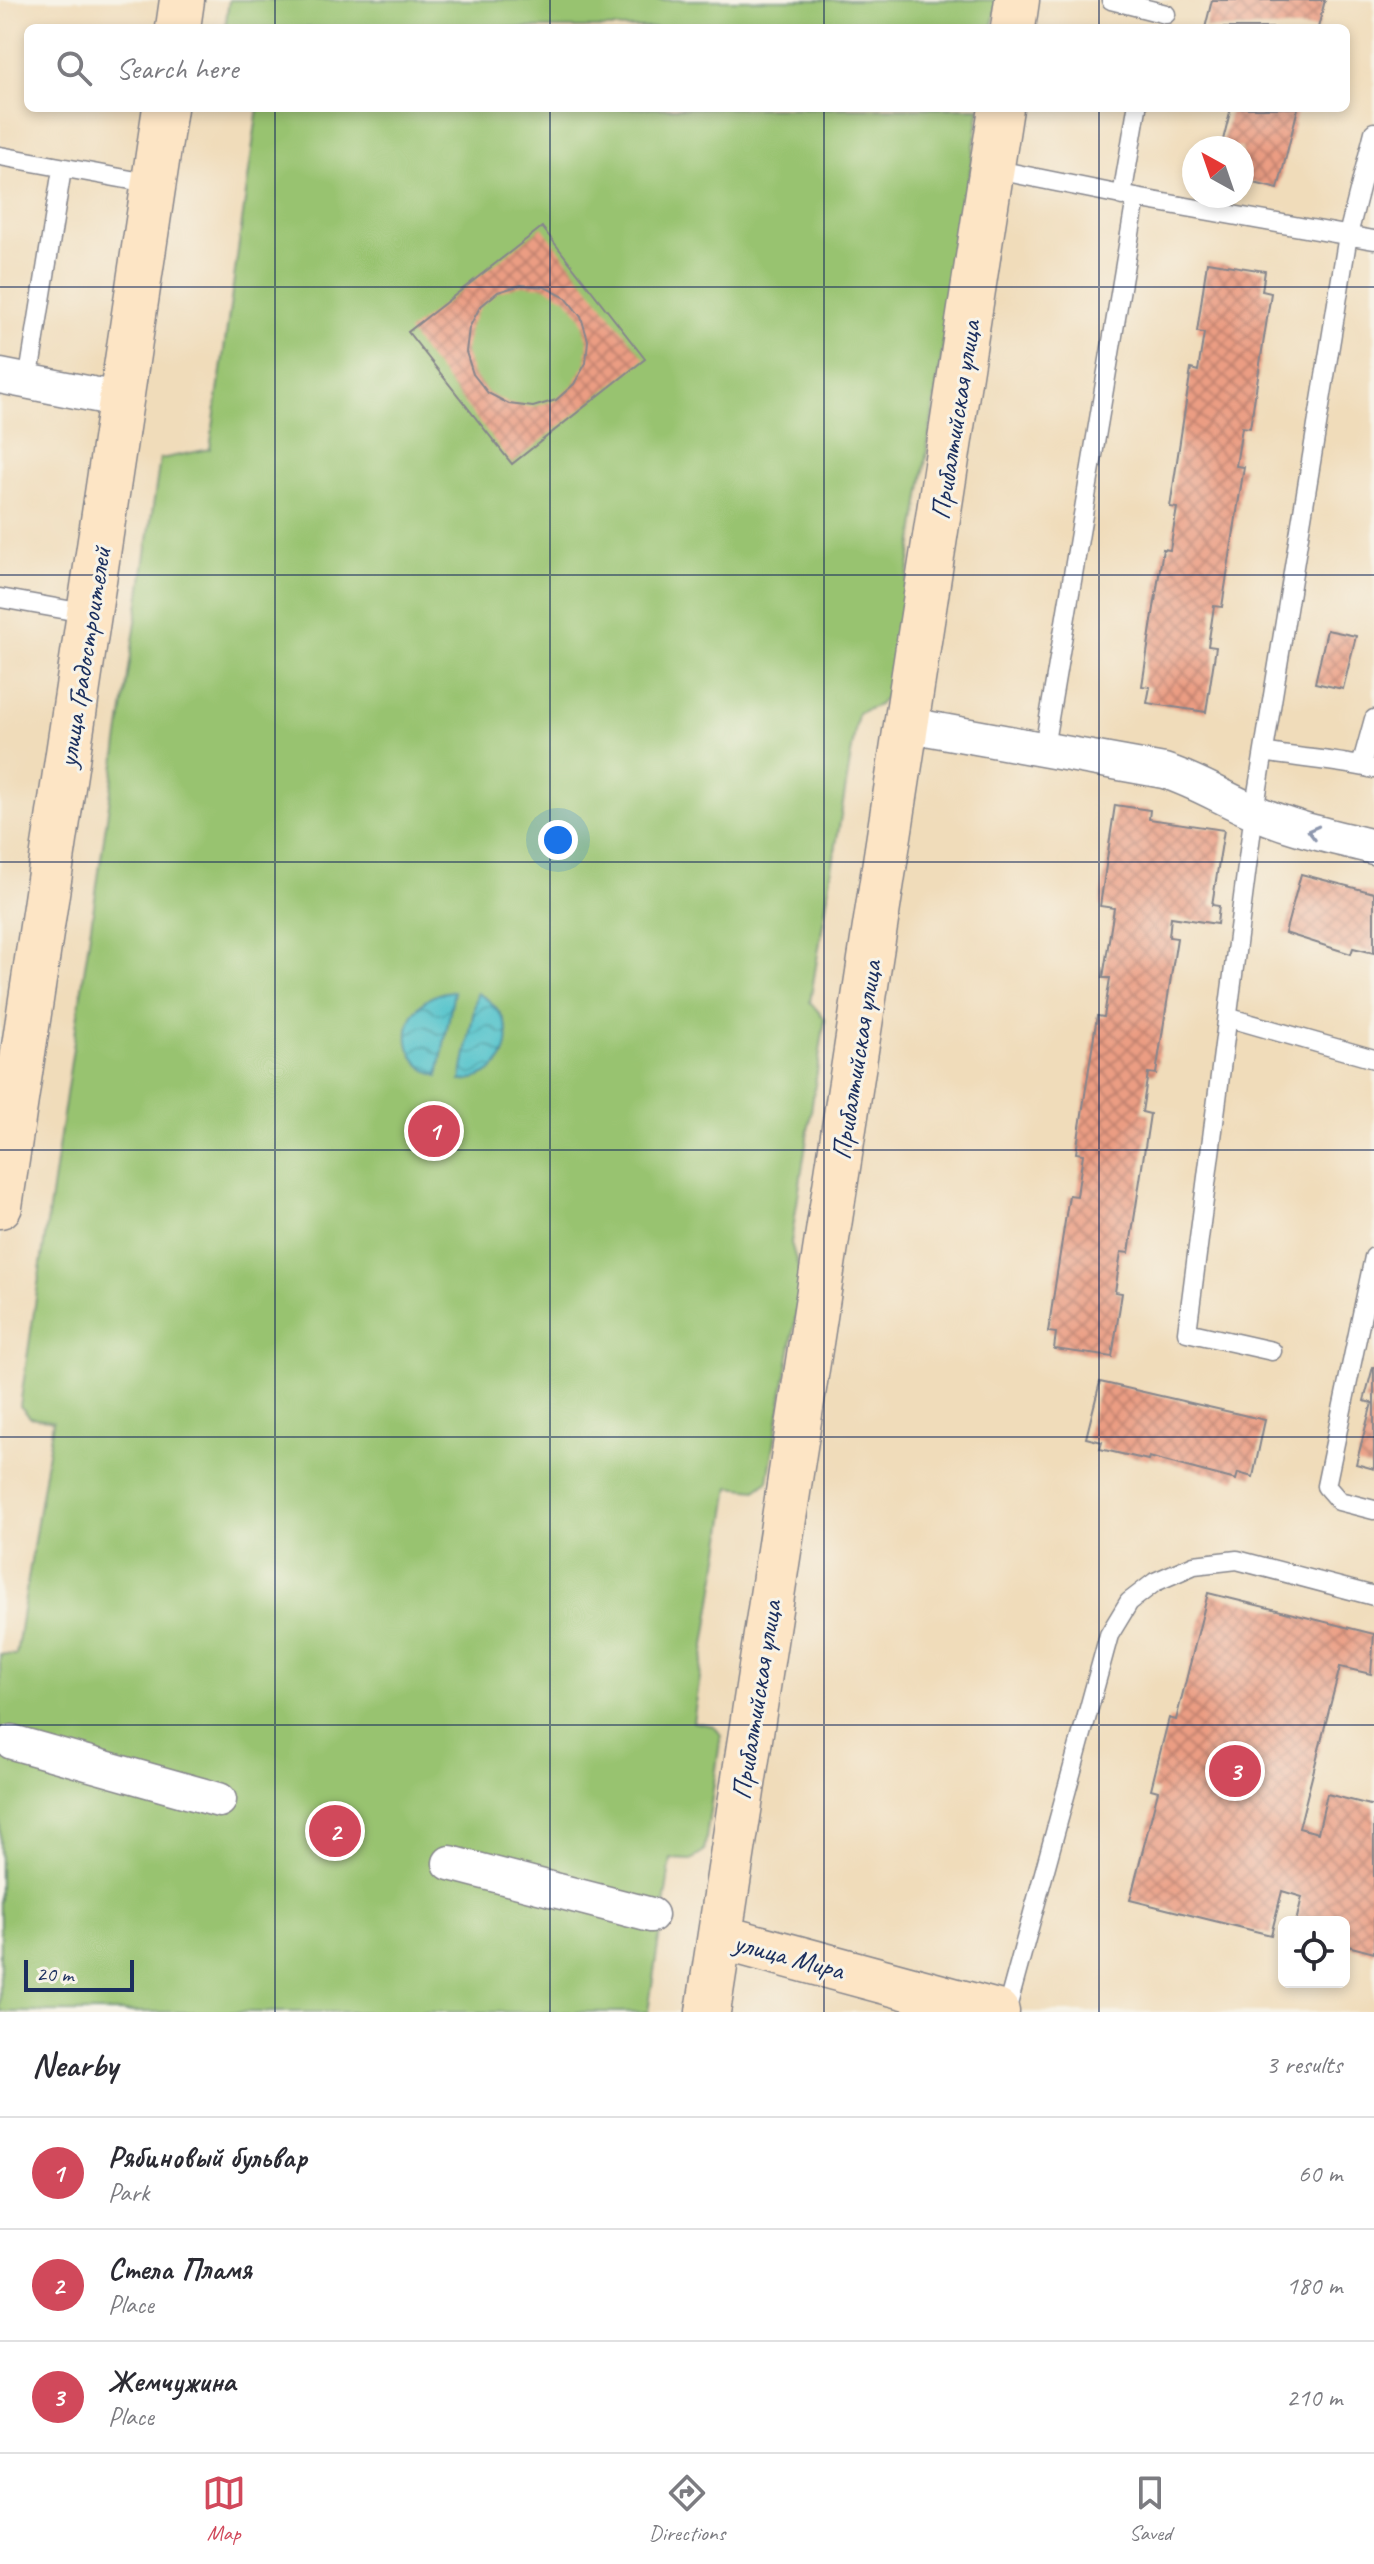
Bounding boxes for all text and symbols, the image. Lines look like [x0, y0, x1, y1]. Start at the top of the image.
search box [24, 24, 1350, 112]
icon: search [52, 46, 96, 90]
text: Search here [116, 49, 238, 87]
north arrow [1182, 136, 1254, 208]
street label: Прибалтийская улица [922, 316, 988, 522]
street label: улица Градостроителей [49, 543, 119, 772]
your location [538, 820, 578, 860]
one-way arrow [1307, 825, 1321, 842]
street label: Прибалтийская улица [823, 956, 889, 1162]
pin: 1 [408, 1101, 460, 1161]
street label: Прибалтийская улица [723, 1596, 789, 1802]
pin: 3 [1209, 1741, 1261, 1801]
pin: 2 [309, 1801, 361, 1861]
map controls [1278, 1916, 1350, 1988]
button: locate [1278, 1916, 1350, 1988]
street label: улица Мира [728, 1924, 850, 1988]
scale bar [24, 1956, 134, 1992]
text: 20 m [36, 1960, 73, 1988]
text: Nearby [32, 2043, 118, 2086]
text: 3 results [1266, 2048, 1342, 2081]
text: Рябиновый бульвар [108, 2138, 307, 2176]
text: 1 [52, 2157, 64, 2190]
text: 60 m [1298, 2157, 1342, 2190]
text: Park [108, 2176, 149, 2209]
text: Стела Пламя [108, 2250, 252, 2288]
text: 2 [52, 2269, 64, 2302]
text: 180 m [1286, 2269, 1342, 2302]
text: Place [108, 2288, 154, 2321]
text: Жемчужина [108, 2362, 235, 2400]
text: 3 [52, 2381, 64, 2414]
text: 210 m [1286, 2381, 1342, 2414]
text: Place [108, 2400, 154, 2433]
tab: Map [202, 2471, 246, 2547]
tab: Directions [649, 2471, 725, 2547]
tab: Saved [1128, 2471, 1172, 2547]

